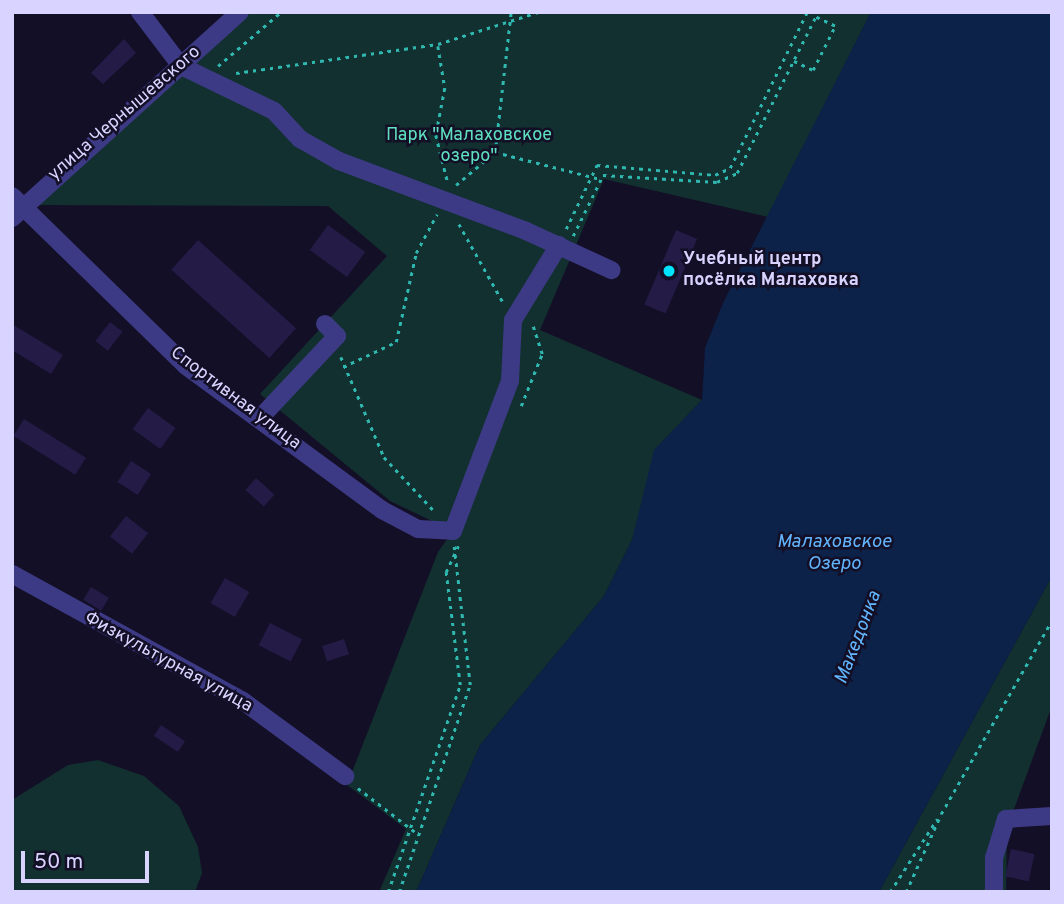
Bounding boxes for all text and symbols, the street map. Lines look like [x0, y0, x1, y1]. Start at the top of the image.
street label: улица Чернышевского [44, 42, 206, 186]
park label: Парк "Малаховское озеро" [386, 126, 552, 168]
place label: Учебный центр посёлка Малаховка [683, 250, 859, 292]
marker: Учебный центр посёлка Малаховка [661, 263, 677, 279]
street label: Спортивная улица [165, 343, 305, 455]
water label: Малаховское Озеро [777, 532, 891, 576]
water label: Македонка [831, 588, 887, 688]
street label: Физкультурная улица [80, 608, 256, 718]
scale bar [24, 838, 152, 882]
text: 50 m [34, 849, 83, 876]

